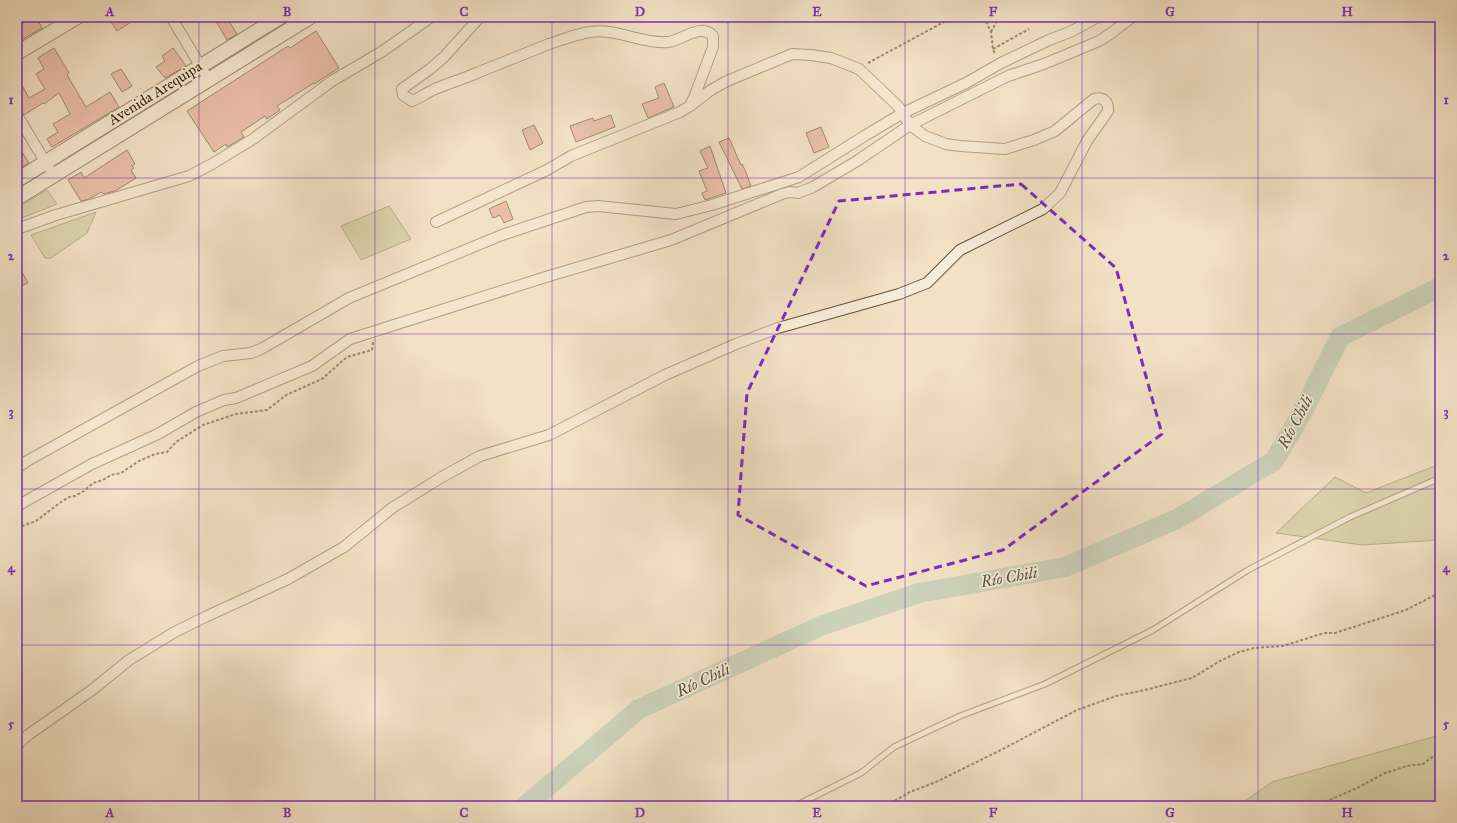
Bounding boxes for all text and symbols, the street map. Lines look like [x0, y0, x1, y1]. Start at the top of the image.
text: A [105, 4, 115, 20]
text: B [283, 4, 292, 20]
text: C [460, 4, 469, 20]
text: D [635, 4, 645, 20]
text: E [812, 4, 822, 20]
text: F [989, 4, 998, 20]
text: G [1165, 4, 1175, 20]
text: H [1341, 4, 1353, 20]
street label: Avenida Arequipa [104, 57, 206, 130]
text: 1 [8, 92, 14, 108]
text: 1 [1443, 92, 1449, 108]
text: 2 [8, 248, 15, 264]
text: 2 [1443, 248, 1450, 264]
water label: Río Chili [1273, 392, 1317, 453]
text: 3 [8, 404, 14, 420]
text: 3 [1443, 404, 1449, 420]
text: 4 [7, 560, 15, 576]
text: 4 [1442, 560, 1450, 576]
water label: Río Chili [978, 563, 1039, 591]
water label: Río Chili [672, 659, 733, 701]
text: 5 [8, 716, 15, 732]
text: 5 [1443, 716, 1450, 732]
text: A [105, 805, 115, 821]
text: B [283, 805, 292, 821]
text: C [460, 805, 469, 821]
text: D [635, 805, 645, 821]
text: E [812, 805, 822, 821]
text: F [989, 805, 998, 821]
text: G [1165, 805, 1175, 821]
text: H [1341, 805, 1353, 821]

